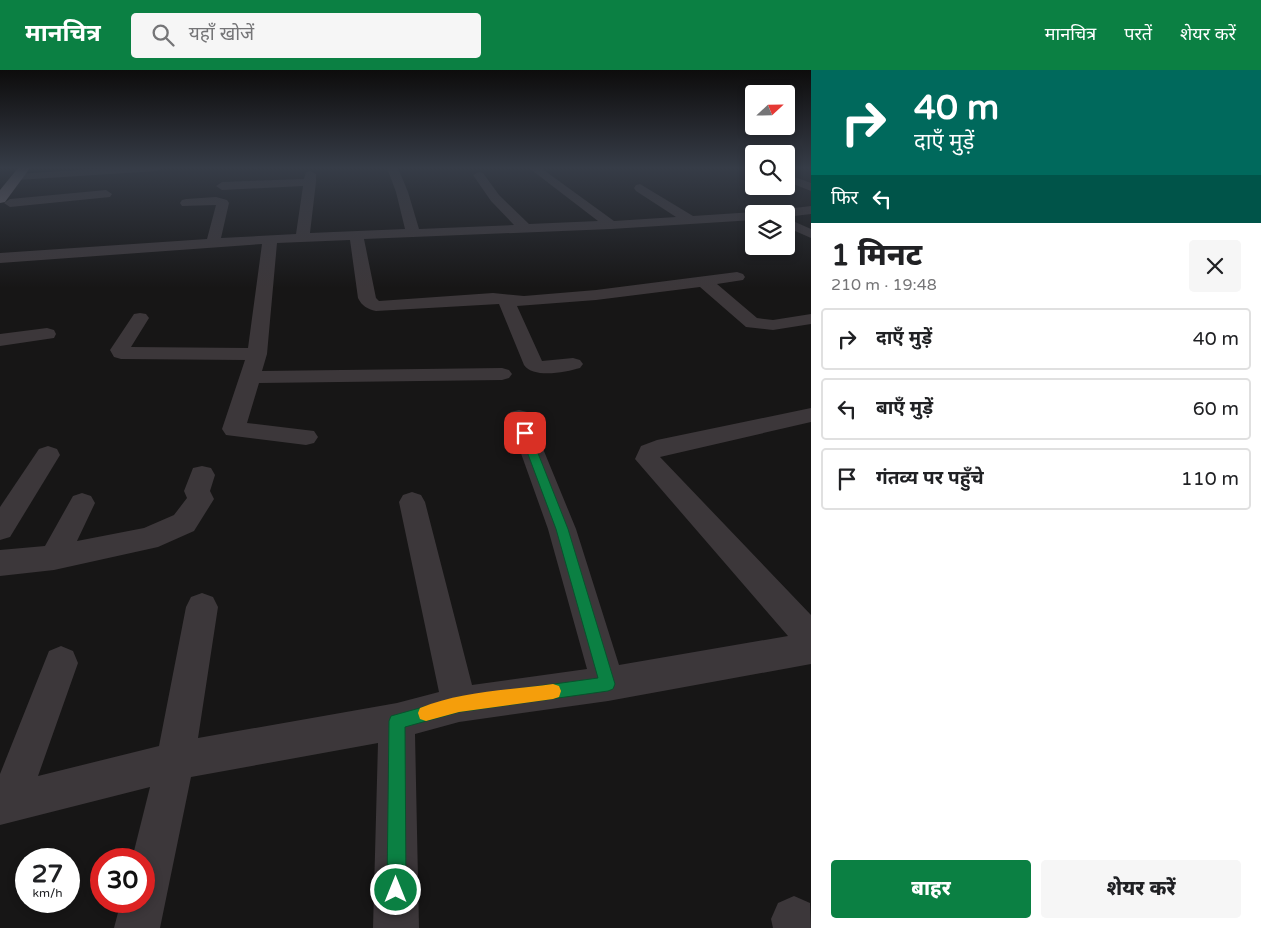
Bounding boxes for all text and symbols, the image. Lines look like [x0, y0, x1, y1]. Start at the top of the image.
search box [131, 13, 481, 58]
text: मानचित्र [25, 19, 101, 48]
icon: search [149, 21, 177, 49]
text: यहाँ खोजें [189, 23, 254, 45]
text: मानचित्र [1045, 23, 1096, 45]
text: परतें [1124, 23, 1152, 45]
text: शेयर करें [1180, 23, 1236, 45]
north arrow [745, 85, 795, 135]
map controls [745, 85, 795, 255]
text: 40 m [914, 87, 999, 129]
icon: right [831, 90, 896, 155]
text: दाएँ मुड़ें [914, 129, 974, 155]
button: search [745, 145, 795, 195]
icon: left [868, 185, 896, 213]
text: फिर [831, 187, 858, 209]
button: layers [745, 205, 795, 255]
text: 1 मिनट [831, 237, 922, 274]
button: close [1189, 240, 1241, 292]
text: 210 m · 19:48 [831, 275, 937, 295]
icon: right [833, 325, 861, 353]
text: दाएँ मुड़ें [876, 327, 932, 349]
text: 40 m [1193, 328, 1239, 350]
icon: left [833, 395, 861, 423]
text: बाएँ मुड़ें [876, 397, 933, 419]
text: 60 m [1193, 398, 1239, 420]
pin [504, 412, 546, 454]
icon: arrive [511, 419, 539, 447]
icon: arrive [833, 465, 861, 493]
text: गंतव्य पर पहुँचे [876, 467, 984, 489]
text: 110 m [1181, 468, 1239, 490]
speed limit sign: 30 [90, 848, 155, 913]
text: 27 [32, 859, 63, 889]
button: बाहर [831, 860, 1031, 918]
button: शेयर करें [1041, 860, 1241, 918]
position arrow [369, 863, 421, 915]
text: km/h [32, 886, 63, 900]

